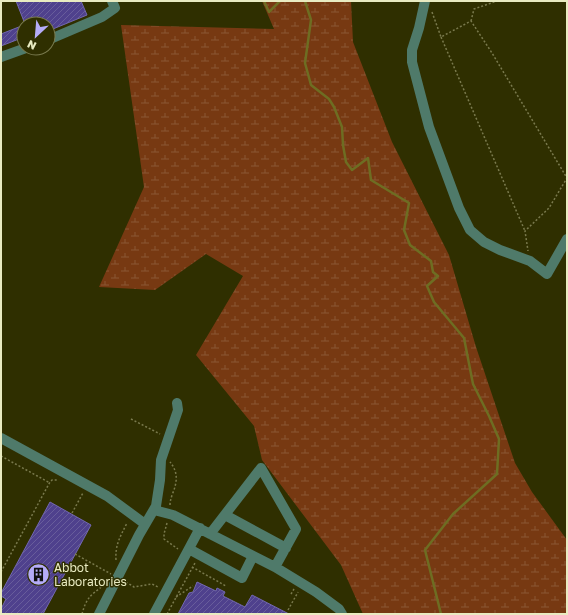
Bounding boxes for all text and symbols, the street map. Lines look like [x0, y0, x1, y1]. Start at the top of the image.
north arrow [16, 16, 56, 56]
text: N [25, 38, 38, 53]
place label: Abbot Laboratories [54, 560, 127, 589]
building icon: Abbot Laboratories [25, 561, 51, 587]

